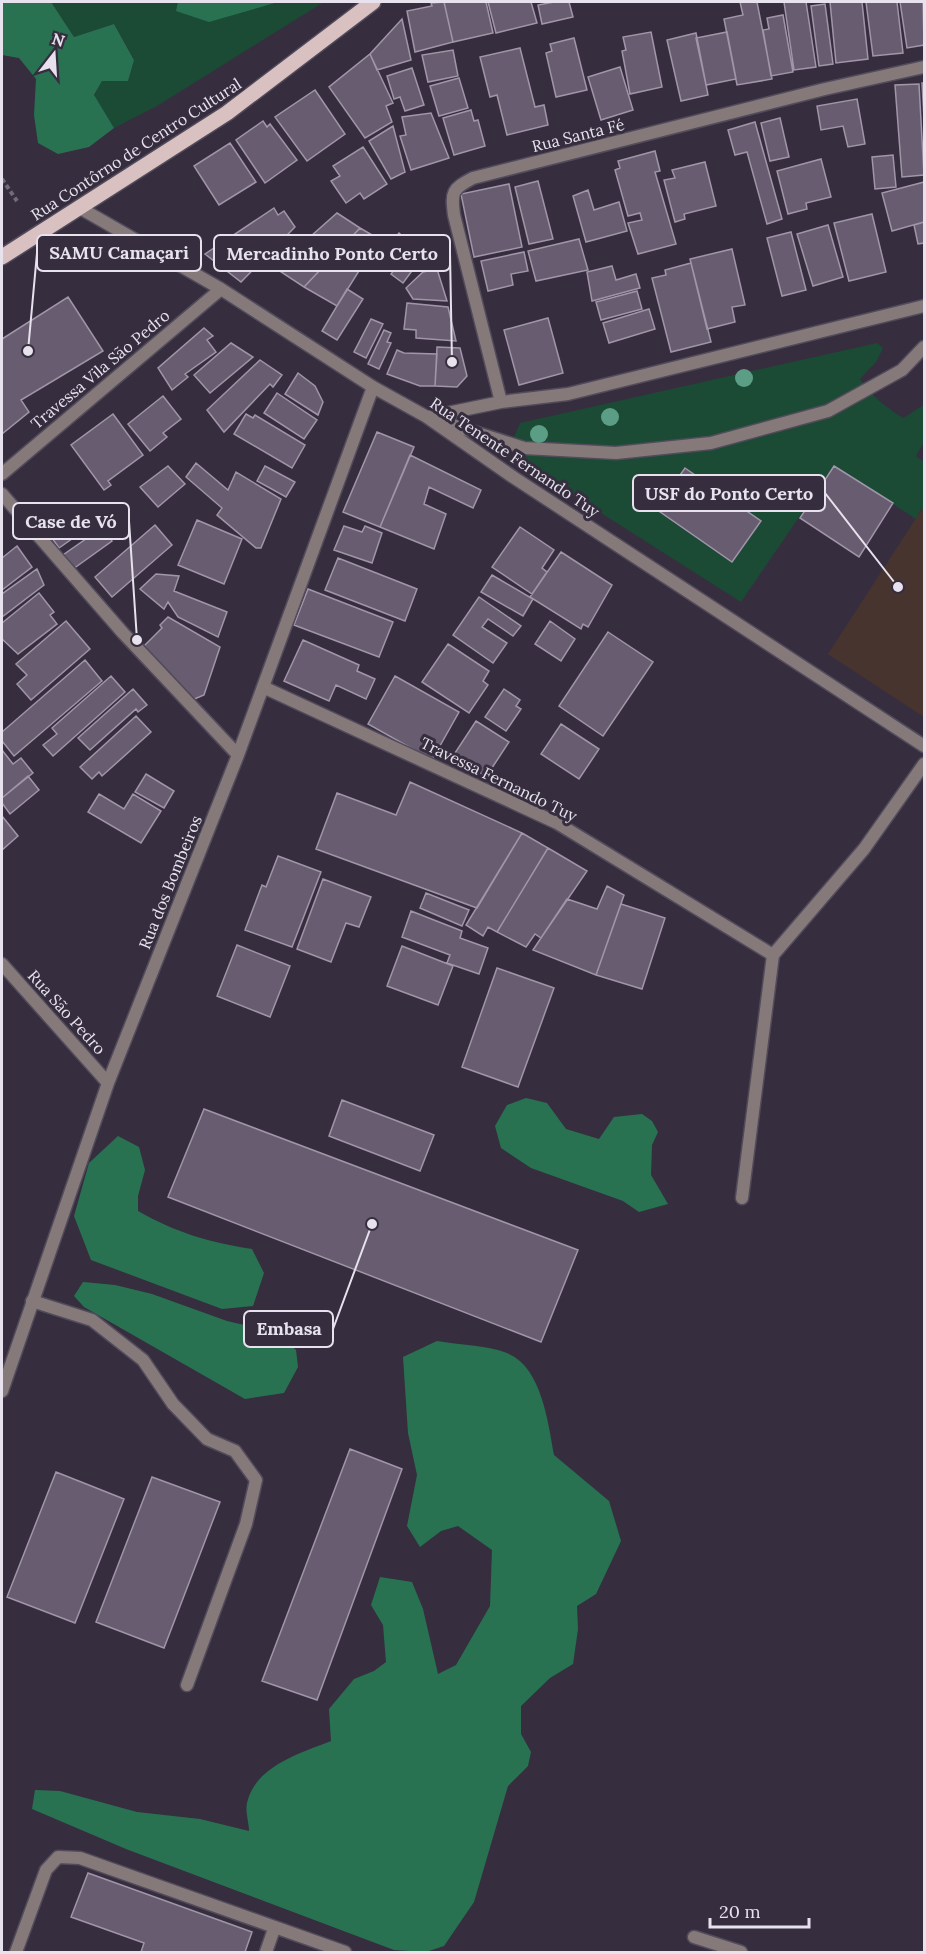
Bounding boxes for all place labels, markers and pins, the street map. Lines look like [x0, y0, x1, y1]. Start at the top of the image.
callout: SAMU Camaçari [37, 235, 201, 271]
callout: Mercadinho Ponto Certo [214, 235, 450, 271]
callout: USF do Ponto Certo [633, 475, 825, 511]
callout: Case de Vó [13, 503, 129, 539]
callout: Embasa [244, 1311, 333, 1347]

